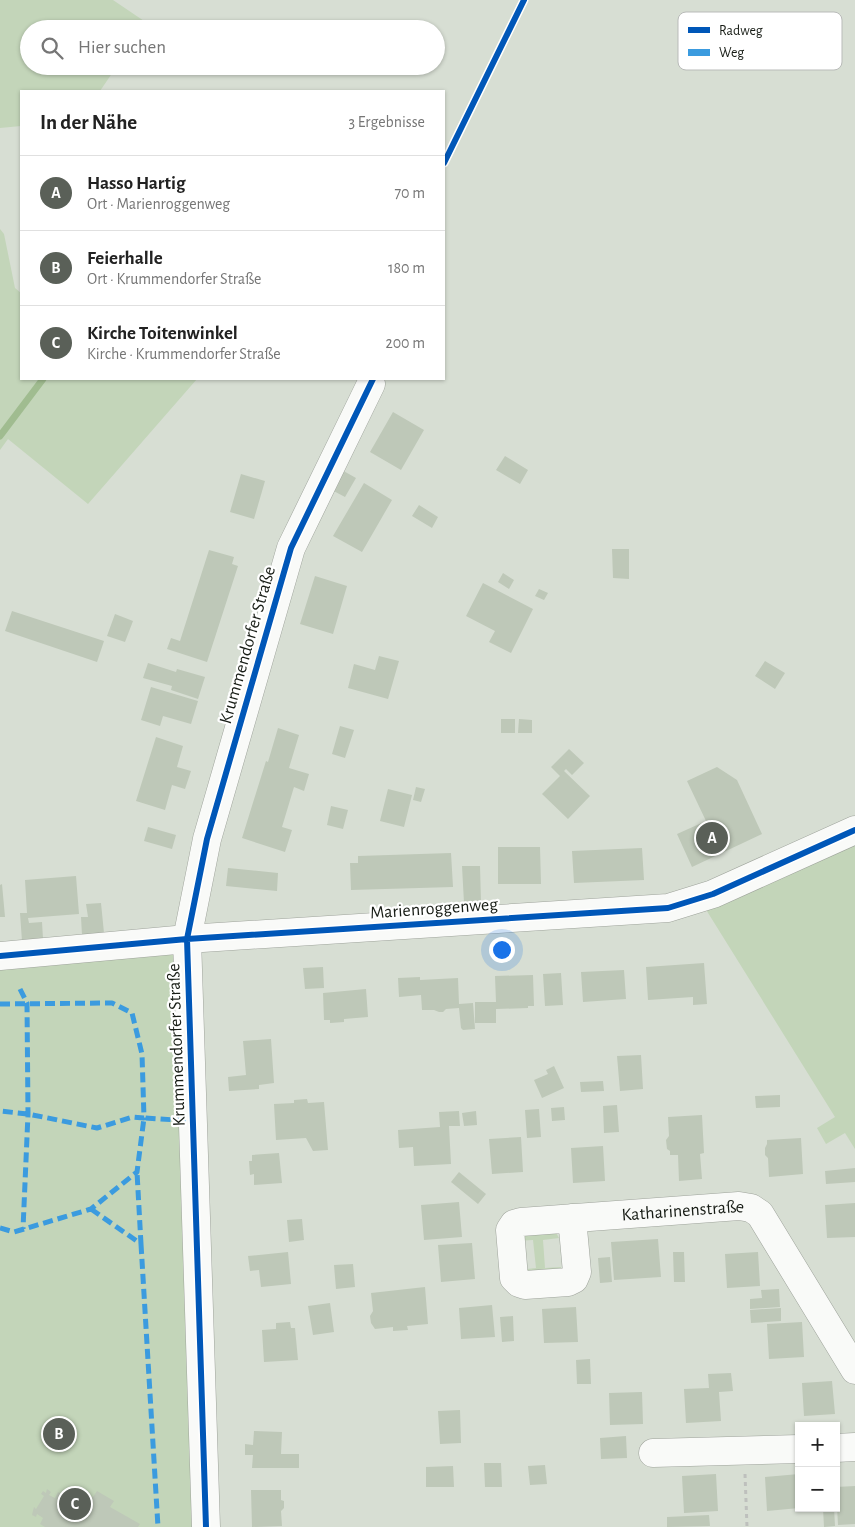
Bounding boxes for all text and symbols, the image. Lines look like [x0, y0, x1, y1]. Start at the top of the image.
legend [678, 12, 842, 70]
search box [20, 20, 445, 75]
text: Radweg [719, 24, 763, 38]
icon: search [38, 34, 66, 62]
text: Hier suchen [78, 38, 166, 57]
text: Weg [719, 46, 744, 60]
text: In der Nähe [40, 112, 137, 133]
text: 3 Ergebnisse [348, 114, 425, 130]
text: Hasso Hartig [87, 174, 185, 193]
text: A [51, 185, 61, 201]
text: 70 m [394, 185, 425, 201]
text: Ort · Marienroggenweg [87, 196, 230, 212]
text: Feierhalle [87, 249, 163, 268]
text: B [51, 260, 61, 276]
text: 180 m [388, 260, 425, 276]
text: Ort · Krummendorfer Straße [87, 271, 261, 287]
text: Kirche Toitenwinkel [87, 324, 238, 343]
text: C [52, 335, 60, 351]
text: 200 m [385, 335, 425, 351]
text: Kirche · Krummendorfer Straße [87, 346, 281, 362]
street label: Krummendorfer Straße [217, 564, 279, 726]
pin: A [696, 819, 728, 857]
street label: Marienroggenweg [370, 896, 499, 922]
your location [489, 937, 515, 963]
street label: Krummendorfer Straße [165, 963, 189, 1127]
street label: Katharinenstraße [621, 1198, 745, 1225]
pin: B [43, 1415, 75, 1453]
map controls [795, 1422, 840, 1512]
button: + [795, 1422, 840, 1467]
button: − [795, 1467, 840, 1512]
pin: C [59, 1485, 91, 1523]

